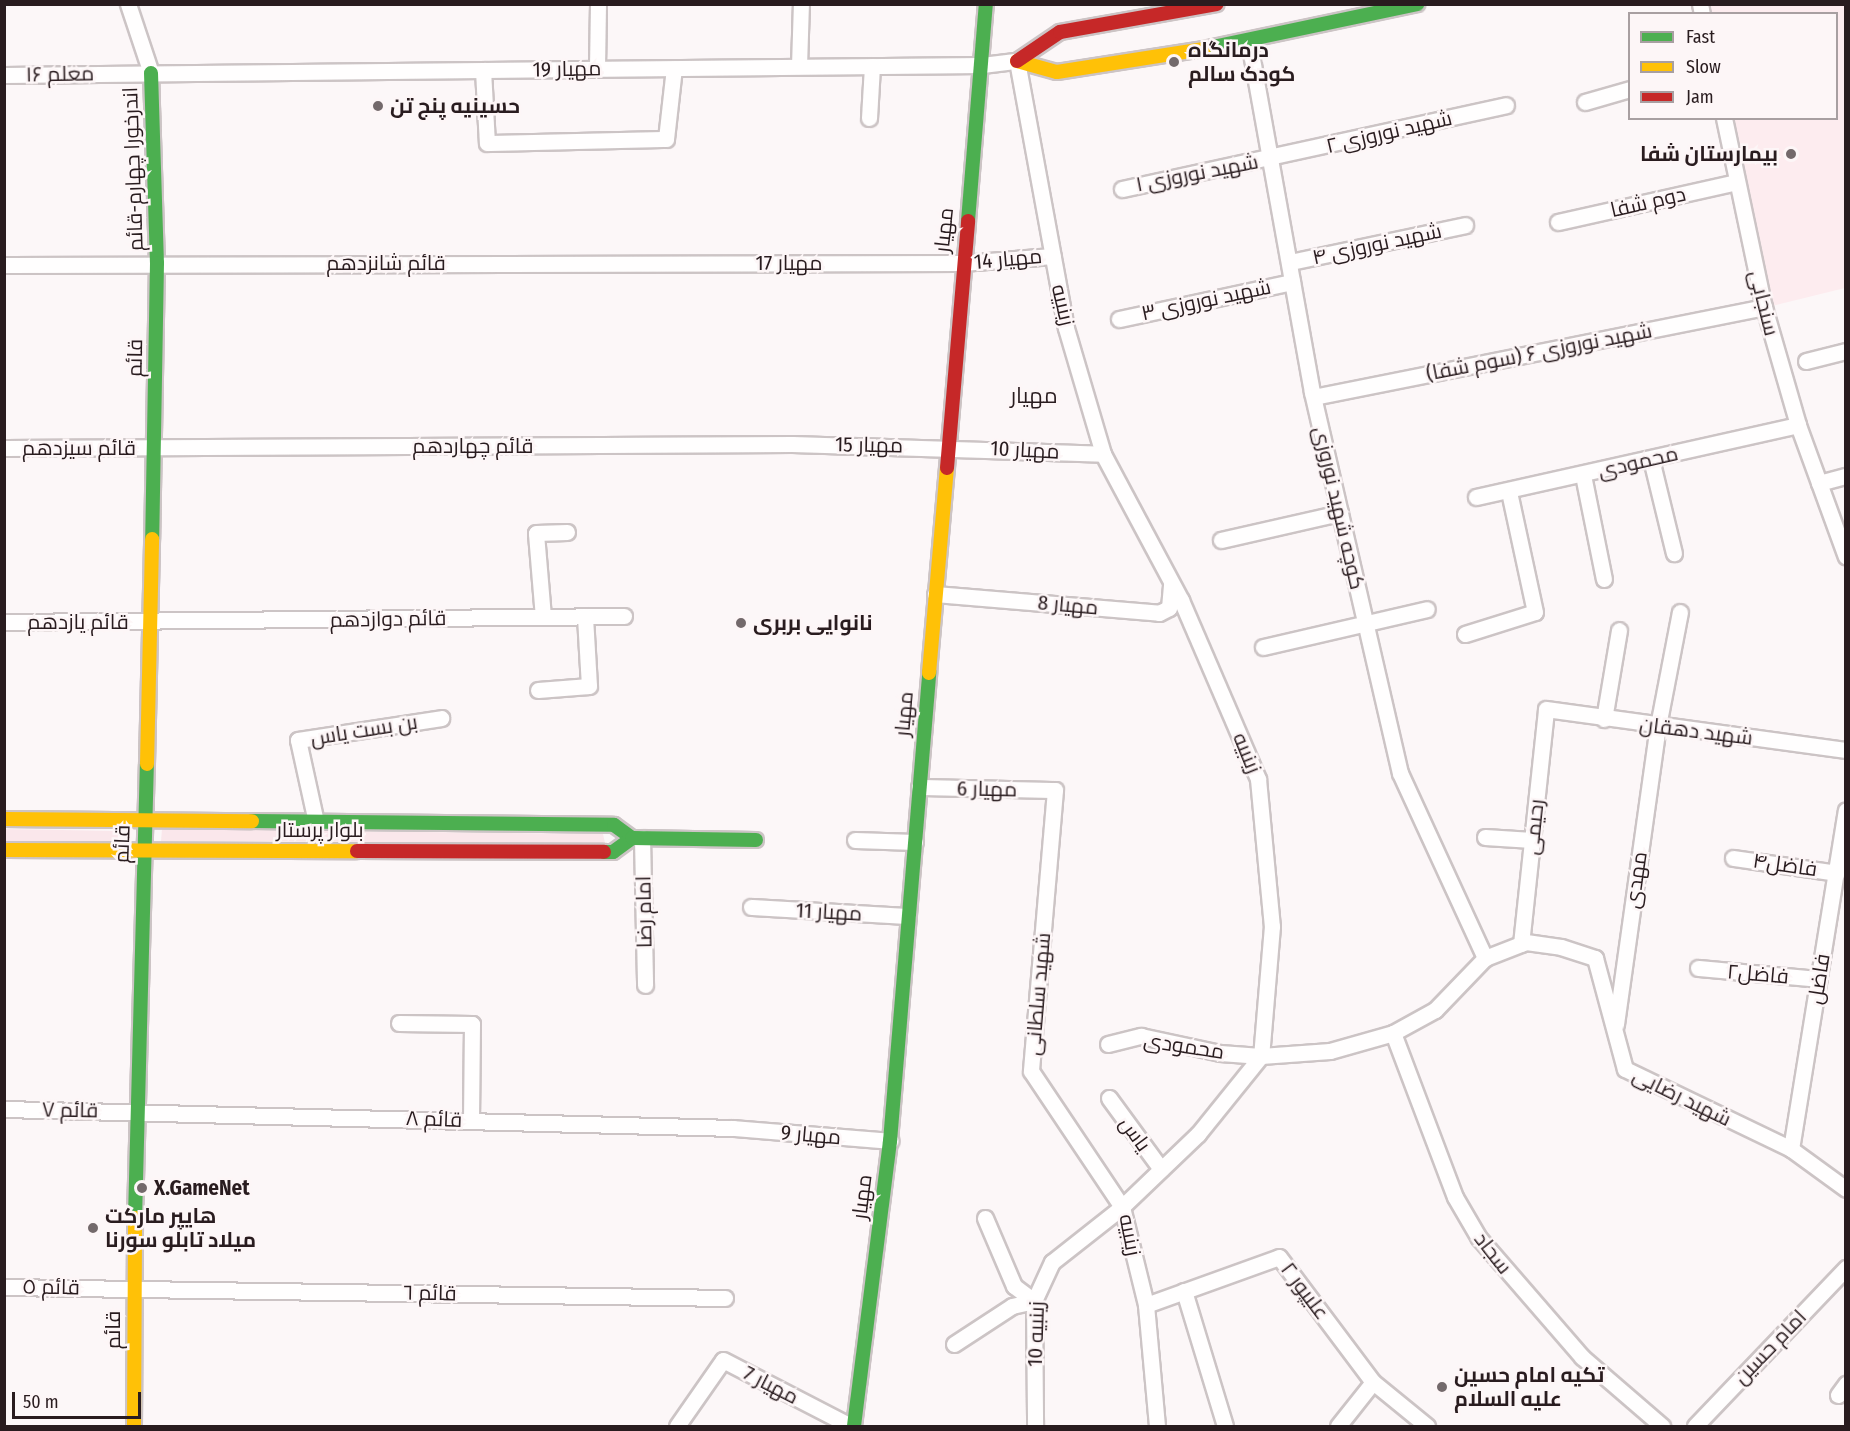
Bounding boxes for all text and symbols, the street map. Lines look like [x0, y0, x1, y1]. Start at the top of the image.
legend [1628, 12, 1838, 120]
text: Fast [1686, 26, 1715, 48]
place label: درمانگاه کودک سالم [1188, 37, 1295, 87]
marker: درمانگاه کودک سالم [1165, 53, 1183, 71]
street label: مهیار 19 [533, 56, 601, 82]
text: Slow [1686, 56, 1721, 78]
street label: معلم ۱۶ [25, 61, 95, 87]
street label: اندرخورا چهارم-قائم [118, 86, 148, 252]
text: Jam [1686, 86, 1714, 108]
place label: حسینیه پنج تن [390, 93, 520, 119]
marker: حسینیه پنج تن [371, 99, 385, 113]
street label: شهید نوروزی ۲ [1324, 105, 1454, 159]
place label: بیمارستان شفا [1640, 141, 1778, 167]
marker: بیمارستان شفا [1782, 145, 1800, 163]
street label: شهید نوروزی ۱ [1134, 149, 1260, 197]
street label: دوم شفا [1608, 181, 1688, 223]
street label: مهیار [929, 206, 959, 254]
street label: شهید نوروزی ۴ [1310, 218, 1444, 270]
street label: مهیار 14 [973, 243, 1043, 275]
street label: قائم شانزدهم [326, 250, 446, 276]
street label: مهیار 17 [756, 250, 822, 276]
street label: سنجابی [1744, 268, 1784, 338]
street label: شهید نوروزی ۳ [1139, 274, 1273, 326]
street label: زینبیه [1046, 282, 1080, 328]
street label: شهید نوروزی ۶ (سوم شفا) [1424, 318, 1654, 386]
street label: قائم [122, 339, 148, 377]
district label: مهیار [1010, 383, 1058, 409]
street label: کوچه شهید نوروزی [1308, 424, 1370, 592]
street label: مهیار 15 [835, 432, 903, 458]
street label: قائم چهاردهم [412, 433, 534, 459]
street label: قائم سیزدهم [22, 435, 136, 461]
street label: مهیار 10 [990, 436, 1060, 464]
street label: محمودی [1596, 441, 1680, 483]
street label: مهیار 8 [1037, 590, 1099, 620]
street label: قائم دوازدهم [329, 605, 447, 633]
street label: قائم یازدهم [27, 609, 129, 635]
place label: نانوایی بربری [753, 610, 873, 636]
marker: نانوایی بربری [734, 616, 748, 630]
street label: مهیار [889, 690, 919, 738]
street label: بن بست یاس [309, 709, 419, 751]
street label: شهید دهقان [1638, 712, 1754, 750]
street label: زینبیه [1227, 729, 1267, 777]
street label: مهیار 6 [956, 776, 1018, 802]
street label: رحیمی [1519, 798, 1549, 856]
street label: بلوار پرستار [276, 817, 364, 843]
street label: قائم [109, 824, 135, 864]
street label: فاضل۴ [1751, 848, 1819, 882]
street label: مهدی [1620, 850, 1652, 910]
street label: امام رضا [631, 876, 657, 948]
street label: مهیار 11 [795, 898, 863, 926]
street label: شهید سلطانی [1020, 931, 1056, 1057]
street label: فاضل [1803, 952, 1835, 1006]
street label: فاضل۲ [1726, 959, 1790, 989]
street label: محمودی [1142, 1027, 1226, 1065]
street label: شهید رضایی [1629, 1062, 1735, 1132]
street label: قائم ٧ [42, 1097, 98, 1123]
street label: قائم ٨ [405, 1105, 463, 1133]
street label: یاس [1114, 1112, 1156, 1156]
street label: مهیار 9 [780, 1120, 842, 1150]
street label: مهیار [847, 1173, 877, 1221]
place label: X.GameNet [154, 1175, 250, 1201]
marker: X.GameNet [135, 1181, 149, 1195]
place label: هایپر مارکت میلاد تابلو سورنا [105, 1203, 256, 1253]
street label: زینبیه [1114, 1212, 1146, 1258]
marker: هایپر مارکت میلاد تابلو سورنا [86, 1221, 100, 1235]
street label: سجاد [1469, 1227, 1517, 1279]
street label: علیپور ۲ [1275, 1258, 1335, 1324]
street label: قائم ٥ [22, 1274, 80, 1300]
street label: قائم ٦ [403, 1280, 457, 1306]
street label: زینبیه 10 [1022, 1301, 1050, 1367]
street label: امام حسین [1728, 1304, 1812, 1390]
street label: قائم [100, 1311, 126, 1349]
street label: مهیار 7 [739, 1360, 803, 1410]
place label: تکیه امام حسین علیه السلام [1454, 1362, 1604, 1412]
scale bar [15, 1380, 144, 1418]
marker: تکیه امام حسین علیه السلام [1435, 1380, 1449, 1394]
text: 50 m [23, 1391, 59, 1413]

